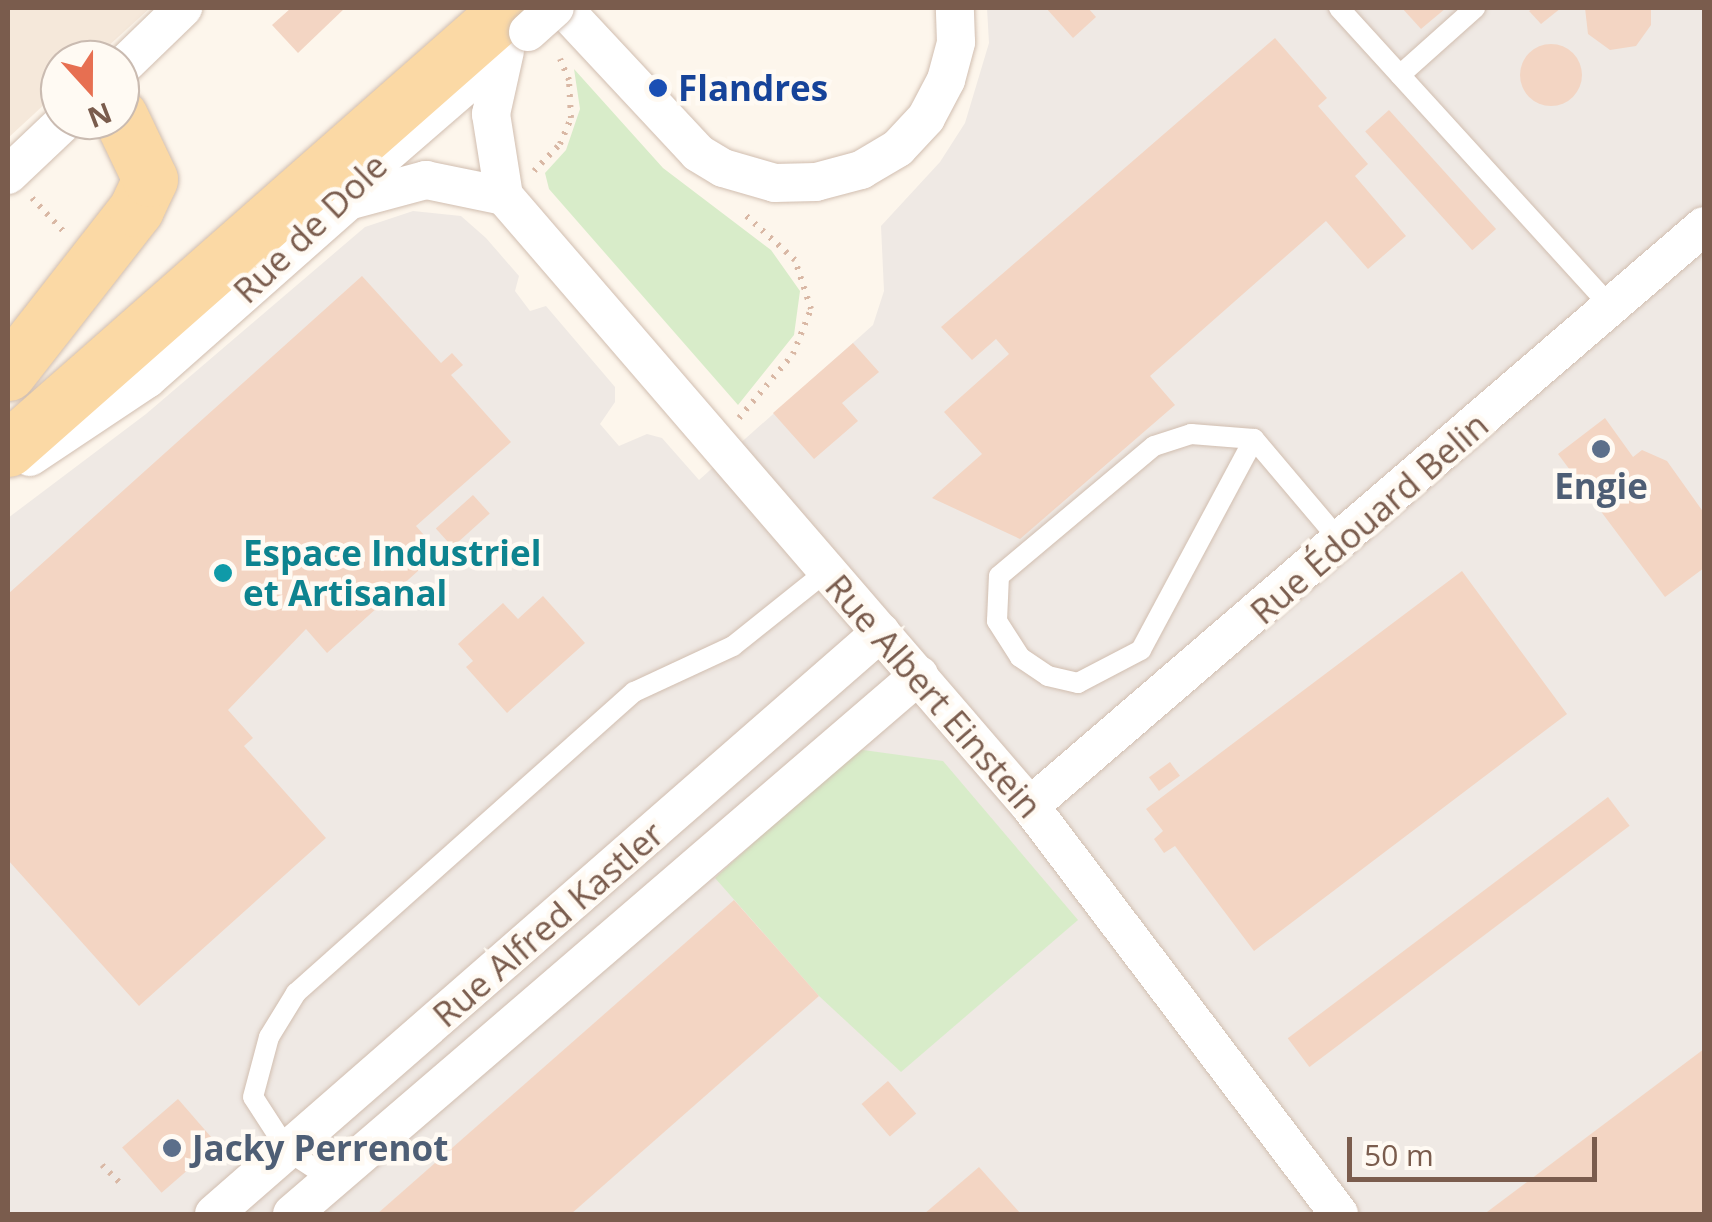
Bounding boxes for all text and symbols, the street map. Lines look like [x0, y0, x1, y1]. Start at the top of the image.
north arrow [40, 40, 140, 140]
place label: Flandres [678, 67, 828, 109]
marker: Flandres [647, 77, 669, 99]
text: N [83, 94, 117, 138]
street label: Rue de Dole [225, 145, 395, 311]
street label: Rue Édouard Belin [1242, 403, 1496, 633]
marker: Engie [1590, 438, 1612, 460]
place label: Engie [1554, 465, 1648, 507]
place label: Espace Industriel et Artisanal [243, 532, 541, 614]
marker: Espace Industriel et Artisanal [212, 562, 234, 584]
street label: Rue Albert Einstein [817, 566, 1051, 826]
street label: Rue Alfred Kastler [424, 812, 672, 1036]
scale bar [1352, 1117, 1602, 1179]
place label: Jacky Perrenot [192, 1127, 448, 1169]
text: 50 m [1364, 1134, 1434, 1175]
marker: Jacky Perrenot [161, 1137, 183, 1159]

